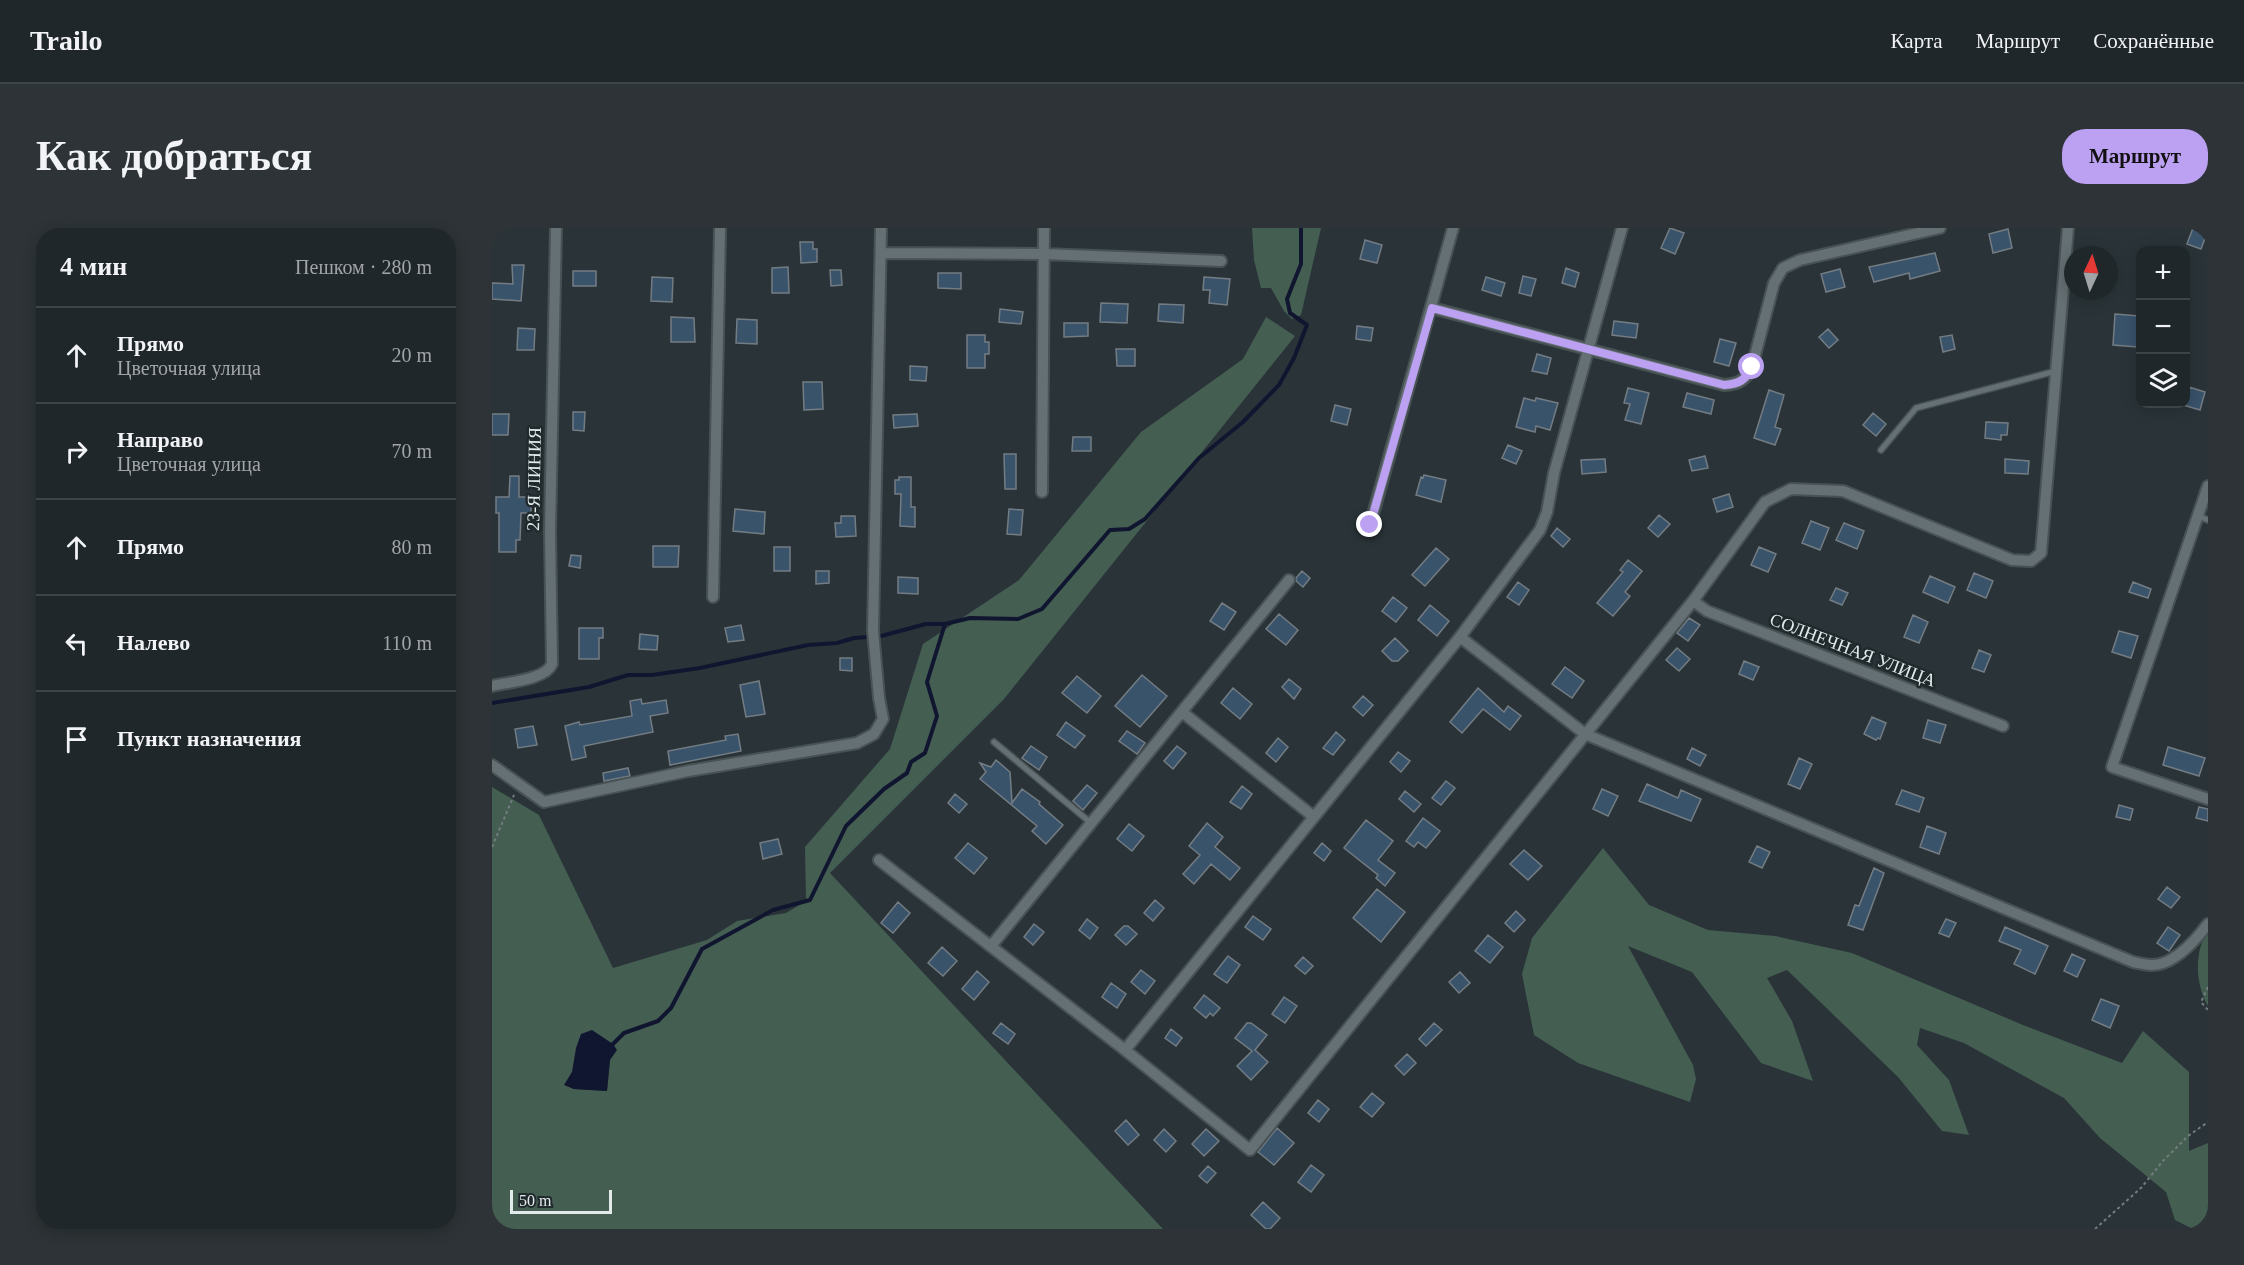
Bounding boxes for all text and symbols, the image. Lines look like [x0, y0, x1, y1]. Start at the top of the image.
text: Trailo [30, 25, 103, 56]
text: Карта [1891, 29, 1943, 53]
text: Маршрут [1976, 29, 2060, 53]
text: Сохранённые [2093, 29, 2214, 53]
button: Маршрут [2062, 129, 2208, 184]
text: Как добраться [36, 133, 312, 179]
north arrow [2064, 246, 2118, 300]
map controls [2136, 246, 2190, 408]
button: + [2136, 246, 2190, 300]
text: 4 мин [60, 252, 127, 281]
text: Пешком · 280 m [295, 256, 432, 278]
button: − [2136, 300, 2190, 354]
text: Прямо [117, 331, 184, 356]
icon: ahead [60, 339, 93, 372]
text: 20 m [391, 344, 432, 366]
route start [1738, 353, 1764, 379]
button: layers [2136, 354, 2190, 408]
text: Цветочная улица [117, 357, 261, 379]
text: Направо [117, 427, 203, 452]
street label: 23-Я ЛИНИЯ [523, 427, 545, 531]
icon: right [60, 435, 93, 468]
text: 70 m [391, 440, 432, 462]
text: Цветочная улица [117, 453, 261, 475]
route end [1356, 511, 1382, 537]
icon: ahead [60, 531, 93, 564]
text: Прямо [117, 534, 184, 559]
text: 80 m [391, 536, 432, 558]
street label: СОЛНЕЧНАЯ УЛИЦА [1767, 609, 1939, 691]
icon: left [60, 627, 93, 660]
text: Налево [117, 630, 190, 655]
text: 110 m [382, 632, 432, 654]
icon: arrive [60, 723, 93, 756]
text: Пункт назначения [117, 726, 302, 751]
scale bar [510, 1187, 612, 1214]
text: 50 m [519, 1192, 551, 1209]

